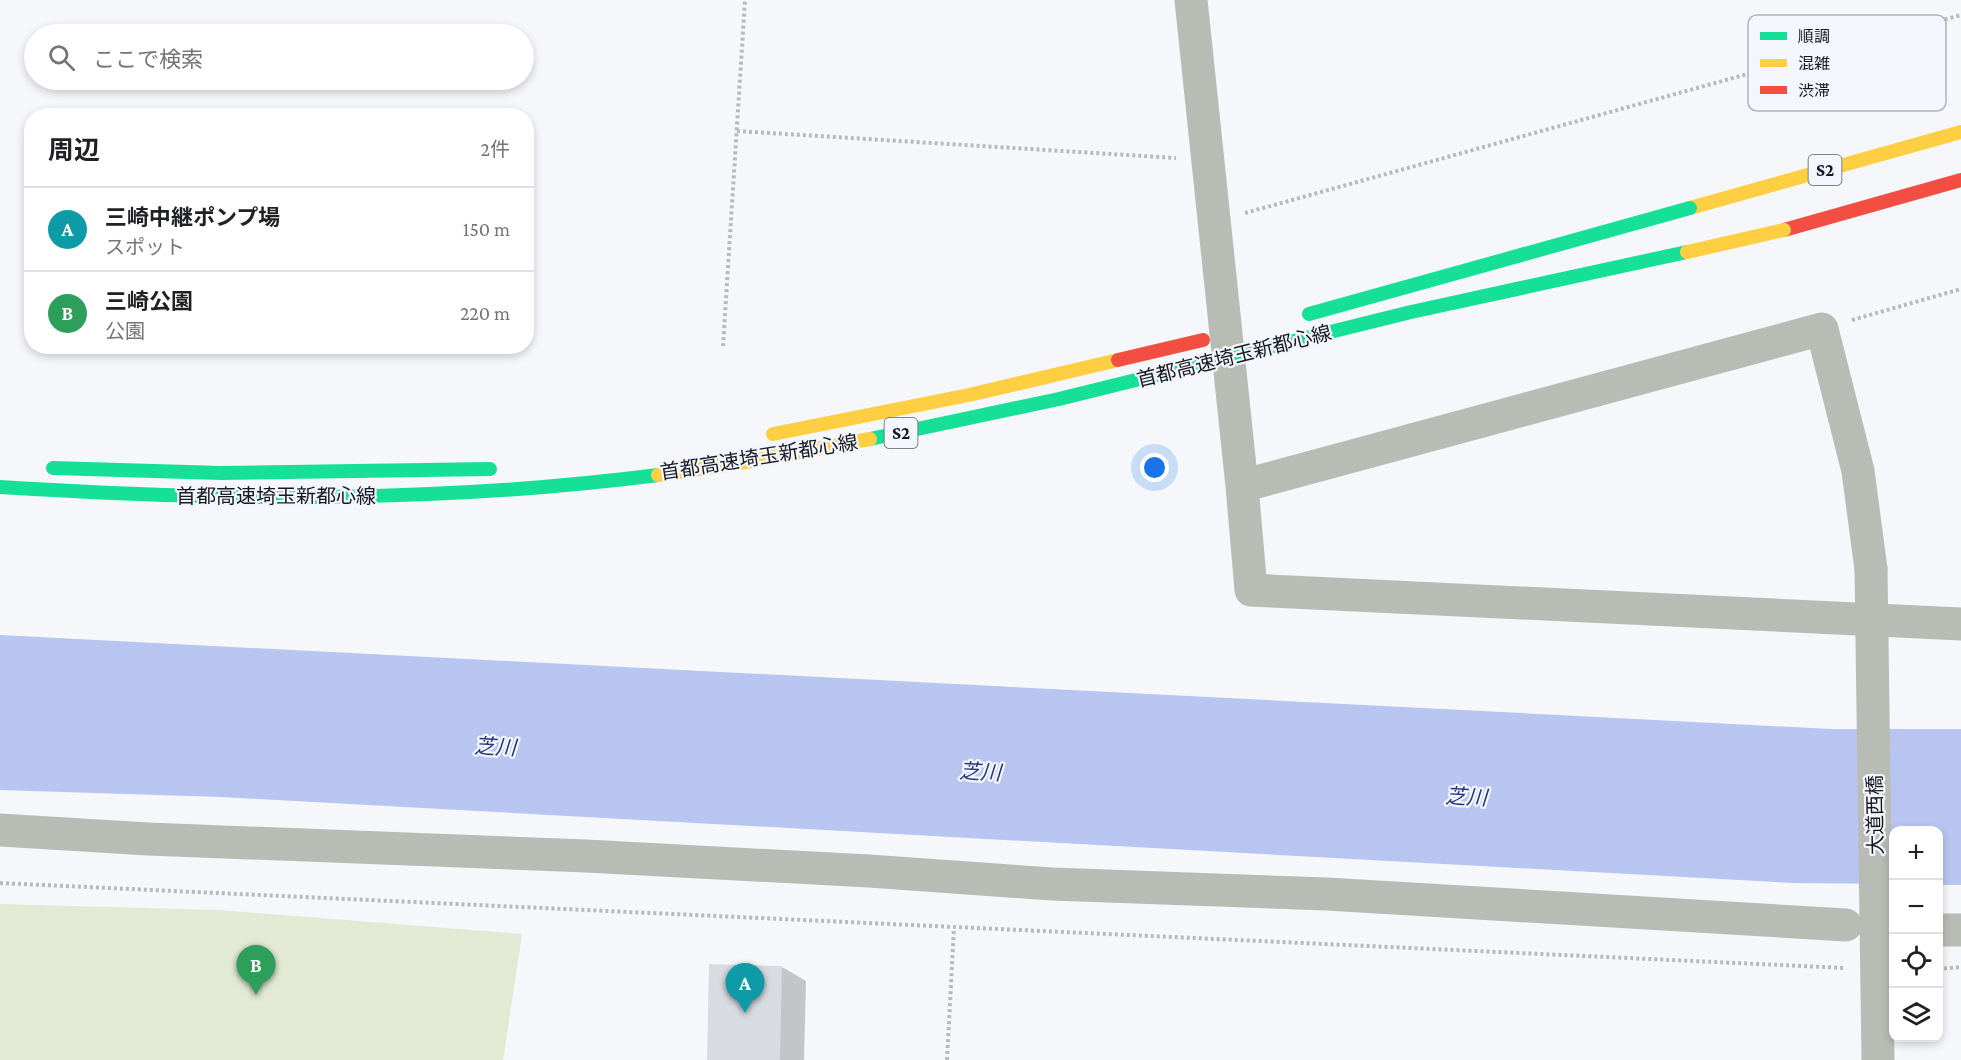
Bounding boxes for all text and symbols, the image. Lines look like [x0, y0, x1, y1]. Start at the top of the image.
legend [1748, 15, 1946, 111]
search box [24, 24, 534, 90]
text: 順調 [1798, 28, 1830, 45]
icon: search [45, 41, 78, 74]
text: ここで検索 [93, 47, 203, 72]
text: 混雑 [1798, 55, 1830, 72]
text: 渋滞 [1798, 82, 1830, 99]
text: 周辺 [48, 136, 100, 165]
text: 2件 [480, 138, 510, 160]
road number: S2 [1808, 155, 1842, 185]
text: 三崎中継ポンプ場 [105, 205, 280, 230]
text: A [62, 218, 73, 240]
text: 150 m [463, 218, 510, 240]
text: スポット [105, 236, 185, 258]
text: 三崎公園 [105, 289, 193, 314]
text: B [62, 302, 73, 324]
text: 220 m [460, 302, 510, 324]
text: 公園 [105, 320, 145, 342]
street label: 首都高速埼玉新都心線 [1134, 321, 1334, 391]
road number: S2 [884, 418, 918, 448]
street label: 首都高速埼玉新都心線 [659, 430, 859, 484]
your location [1140, 453, 1169, 482]
street label: 首都高速埼玉新都心線 [176, 485, 376, 507]
water label: 芝川 [473, 734, 519, 760]
water label: 芝川 [958, 759, 1004, 785]
street label: 大道西橋 [1863, 775, 1887, 855]
water label: 芝川 [1444, 784, 1490, 810]
map controls [1889, 826, 1943, 1042]
button: + [1889, 826, 1943, 880]
button: − [1889, 880, 1943, 934]
button: locate [1889, 934, 1943, 988]
pin: B [236, 946, 276, 995]
pin: A [726, 964, 764, 1013]
button: layers [1889, 988, 1943, 1042]

